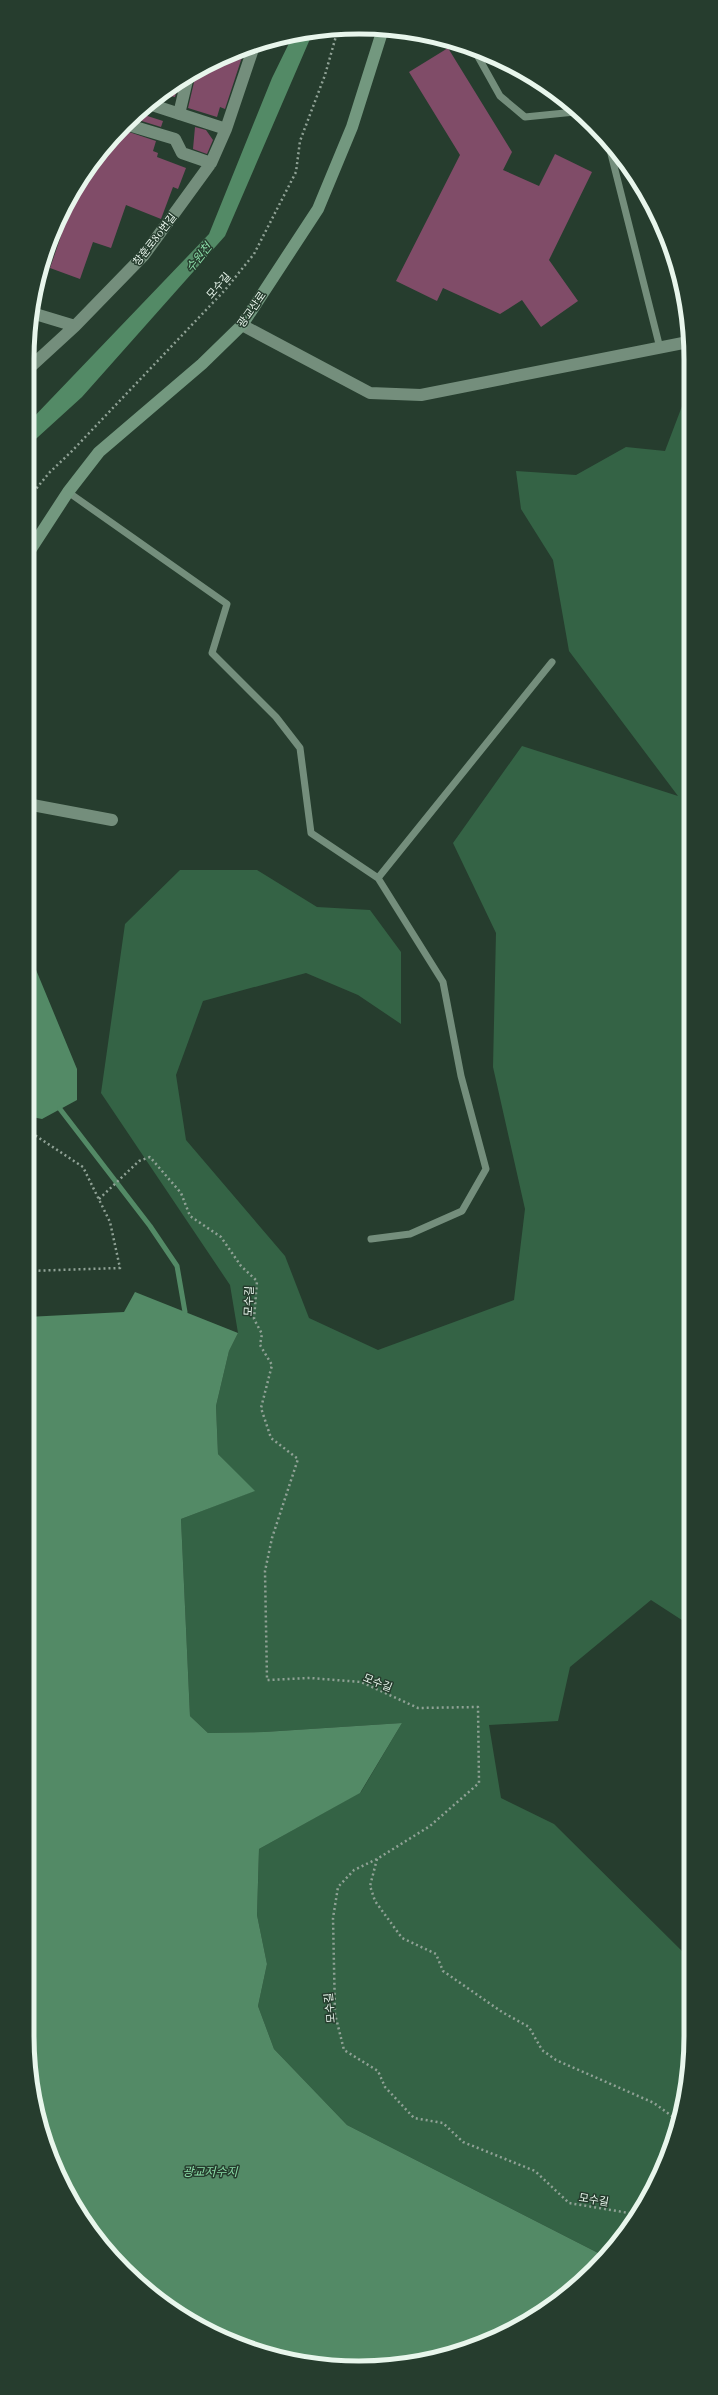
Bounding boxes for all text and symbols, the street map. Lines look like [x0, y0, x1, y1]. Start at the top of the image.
street label: 창훈로80번길 [129, 210, 179, 268]
water label: 수원천 [181, 238, 216, 275]
street label: 모수길 [202, 269, 234, 301]
street label: 광교산로 [233, 288, 269, 330]
street label: 모수길 [240, 1285, 256, 1317]
street label: 모수길 [361, 1669, 395, 1695]
street label: 모수길 [320, 1992, 338, 2024]
water label: 광교저수지 [182, 2163, 239, 2179]
street label: 모수길 [578, 2189, 610, 2209]

